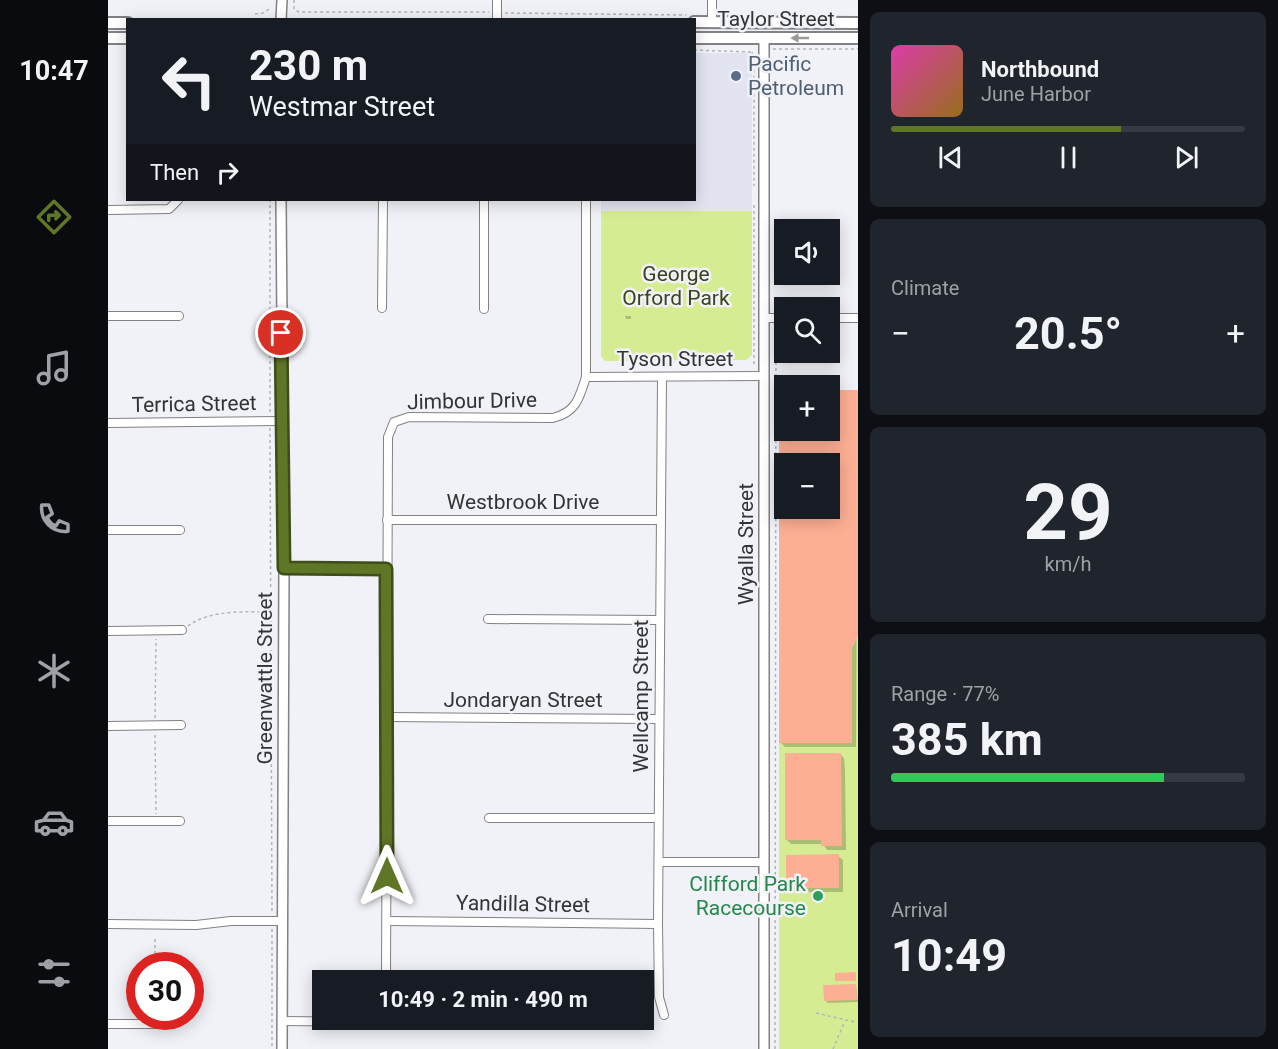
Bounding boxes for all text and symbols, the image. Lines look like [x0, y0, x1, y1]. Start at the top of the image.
street label: Taylor Street [717, 7, 835, 31]
one-way arrow [790, 33, 809, 43]
text: 230 m [249, 41, 368, 90]
icon: left [150, 42, 228, 120]
place label: Pacific Petroleum [748, 52, 844, 100]
text: 10:47 [19, 55, 89, 87]
text: Northbound [981, 57, 1099, 82]
marker: Pacific Petroleum [729, 69, 743, 83]
text: June Harbor [981, 82, 1091, 106]
text: Westmar Street [249, 91, 435, 123]
icon: previous [934, 141, 967, 174]
icon: pause [1052, 141, 1085, 174]
icon: next [1170, 141, 1203, 174]
icon: right [211, 156, 244, 189]
text: Then [150, 160, 199, 185]
icon: directions [33, 196, 75, 238]
map controls [774, 219, 840, 519]
button: sound [774, 219, 840, 285]
park label: George Orford Park [622, 262, 730, 310]
text: Climate [891, 276, 959, 300]
button: search [774, 297, 840, 363]
pin [255, 307, 306, 358]
text: 20.5° [1014, 307, 1122, 360]
text: − [891, 314, 910, 353]
text: + [1226, 314, 1245, 353]
icon: arrive [264, 316, 297, 349]
icon: music [33, 347, 75, 389]
street label: Tyson Street [617, 347, 733, 371]
button: + [774, 375, 840, 441]
street label: Jimbour Drive [407, 388, 537, 414]
street label: Terrica Street [131, 391, 257, 417]
button: − [774, 453, 840, 519]
text: 29 [1023, 467, 1113, 558]
street label: Wyalla Street [734, 483, 758, 605]
street label: Westbrook Drive [447, 490, 599, 514]
icon: phone [33, 498, 75, 540]
text: km/h [1045, 552, 1091, 576]
street label: Greenwattle Street [253, 591, 277, 764]
street label: Wellcamp Street [629, 619, 653, 772]
icon: climate [33, 650, 75, 692]
text: Range · 77% [891, 682, 999, 706]
street label: Jondaryan Street [443, 688, 603, 712]
text: 385 km [891, 713, 1043, 766]
icon: car [33, 801, 75, 843]
position arrow [355, 844, 419, 908]
place label: Clifford Park Racecourse [689, 872, 806, 920]
marker: Clifford Park Racecourse [811, 889, 825, 903]
street label: Yandilla Street [456, 891, 590, 917]
text: Arrival [891, 898, 948, 922]
text: 10:49 [891, 929, 1007, 982]
icon: filters [33, 952, 75, 994]
speed limit sign: 30 [126, 952, 204, 1030]
text: 10:49 · 2 min · 490 m [378, 987, 588, 1012]

